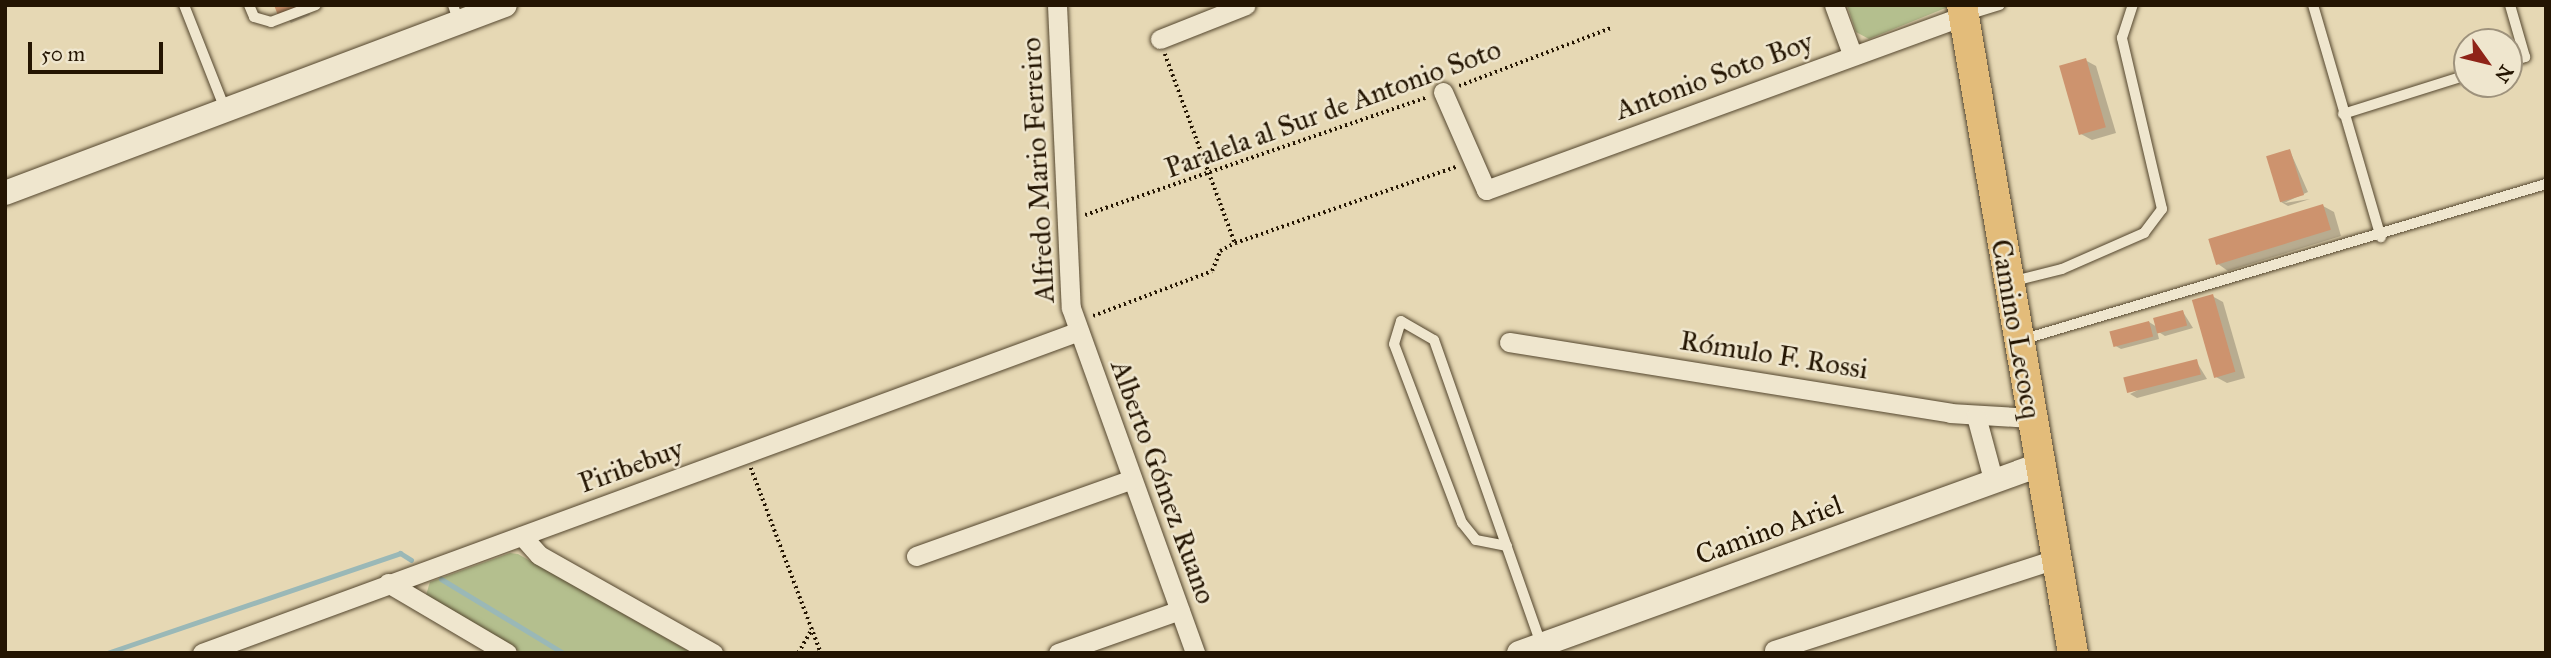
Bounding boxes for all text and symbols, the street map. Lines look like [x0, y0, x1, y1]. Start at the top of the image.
street label: Antonio Soto Boy [1611, 25, 1817, 127]
scale bar [32, 28, 166, 72]
north arrow [2453, 28, 2523, 98]
street label: Paralela al Sur de Antonio Soto [1161, 33, 1505, 185]
street label: Alfredo Mario Ferreiro [1014, 37, 1062, 303]
text: 50 m [41, 41, 85, 67]
text: N [2490, 61, 2518, 87]
street label: Camino Lecocq [1984, 237, 2048, 421]
street label: Rómulo F. Rossi [1678, 324, 1870, 386]
street label: Alberto Gómez Ruano [1103, 356, 1223, 608]
street label: Piribebuy [574, 432, 688, 500]
street label: Camino Ariel [1691, 488, 1847, 572]

